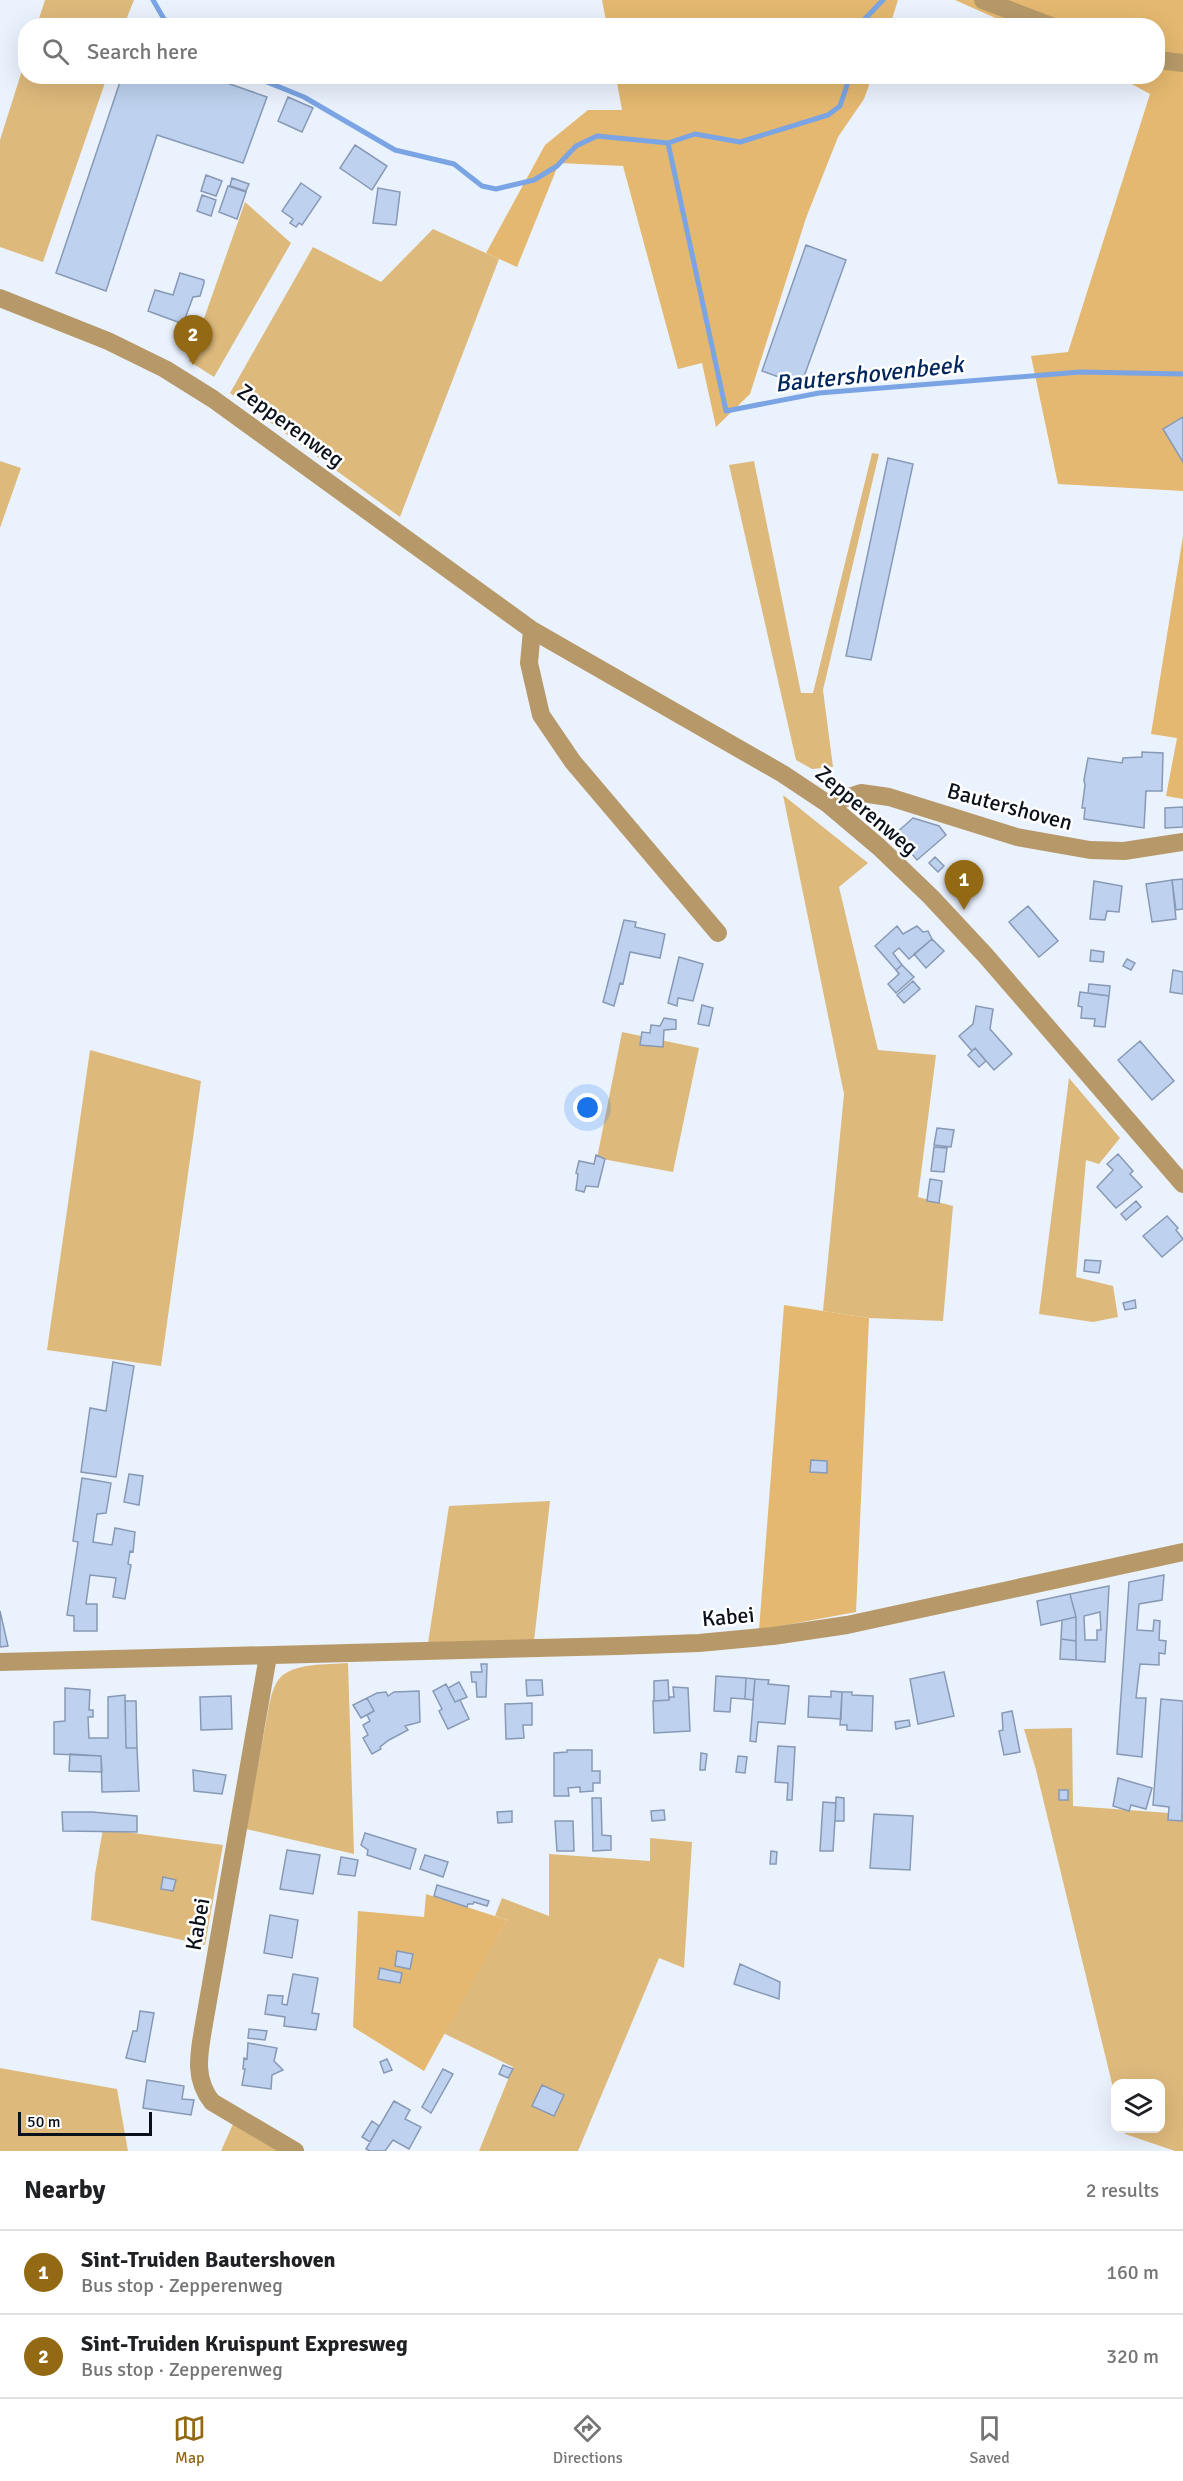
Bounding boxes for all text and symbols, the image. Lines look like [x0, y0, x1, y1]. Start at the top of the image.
search box [18, 18, 1165, 84]
icon: search [39, 35, 72, 68]
text: Search here [87, 38, 198, 65]
pin: 2 [174, 316, 212, 365]
water label: Bautershovenbeek [773, 349, 967, 399]
street label: Zepperenweg [232, 378, 349, 473]
street label: Zepperenweg [810, 760, 924, 861]
street label: Bautershoven [944, 777, 1076, 836]
pin: 1 [944, 860, 984, 910]
your location [573, 1093, 602, 1122]
street label: Kabei [701, 1601, 756, 1632]
street label: Kabei [180, 1896, 215, 1952]
map controls [1111, 2079, 1165, 2133]
button: layers [1111, 2079, 1165, 2133]
scale bar [18, 2109, 152, 2136]
text: 50 m [27, 2112, 61, 2132]
text: Nearby [24, 2174, 105, 2206]
text: 2 results [1086, 2178, 1159, 2203]
text: Sint-Truiden Bautershoven [81, 2246, 336, 2273]
text: 1 [38, 2260, 49, 2285]
text: 160 m [1106, 2260, 1159, 2285]
text: Bus stop · Zepperenweg [81, 2273, 283, 2298]
text: Sint-Truiden Kruispunt Expresweg [81, 2330, 408, 2357]
text: 2 [38, 2344, 49, 2369]
text: 320 m [1106, 2344, 1159, 2369]
text: Bus stop · Zepperenweg [81, 2357, 283, 2382]
tab: Map [173, 2412, 206, 2468]
tab: Directions [553, 2412, 623, 2468]
tab: Saved [969, 2412, 1010, 2468]

